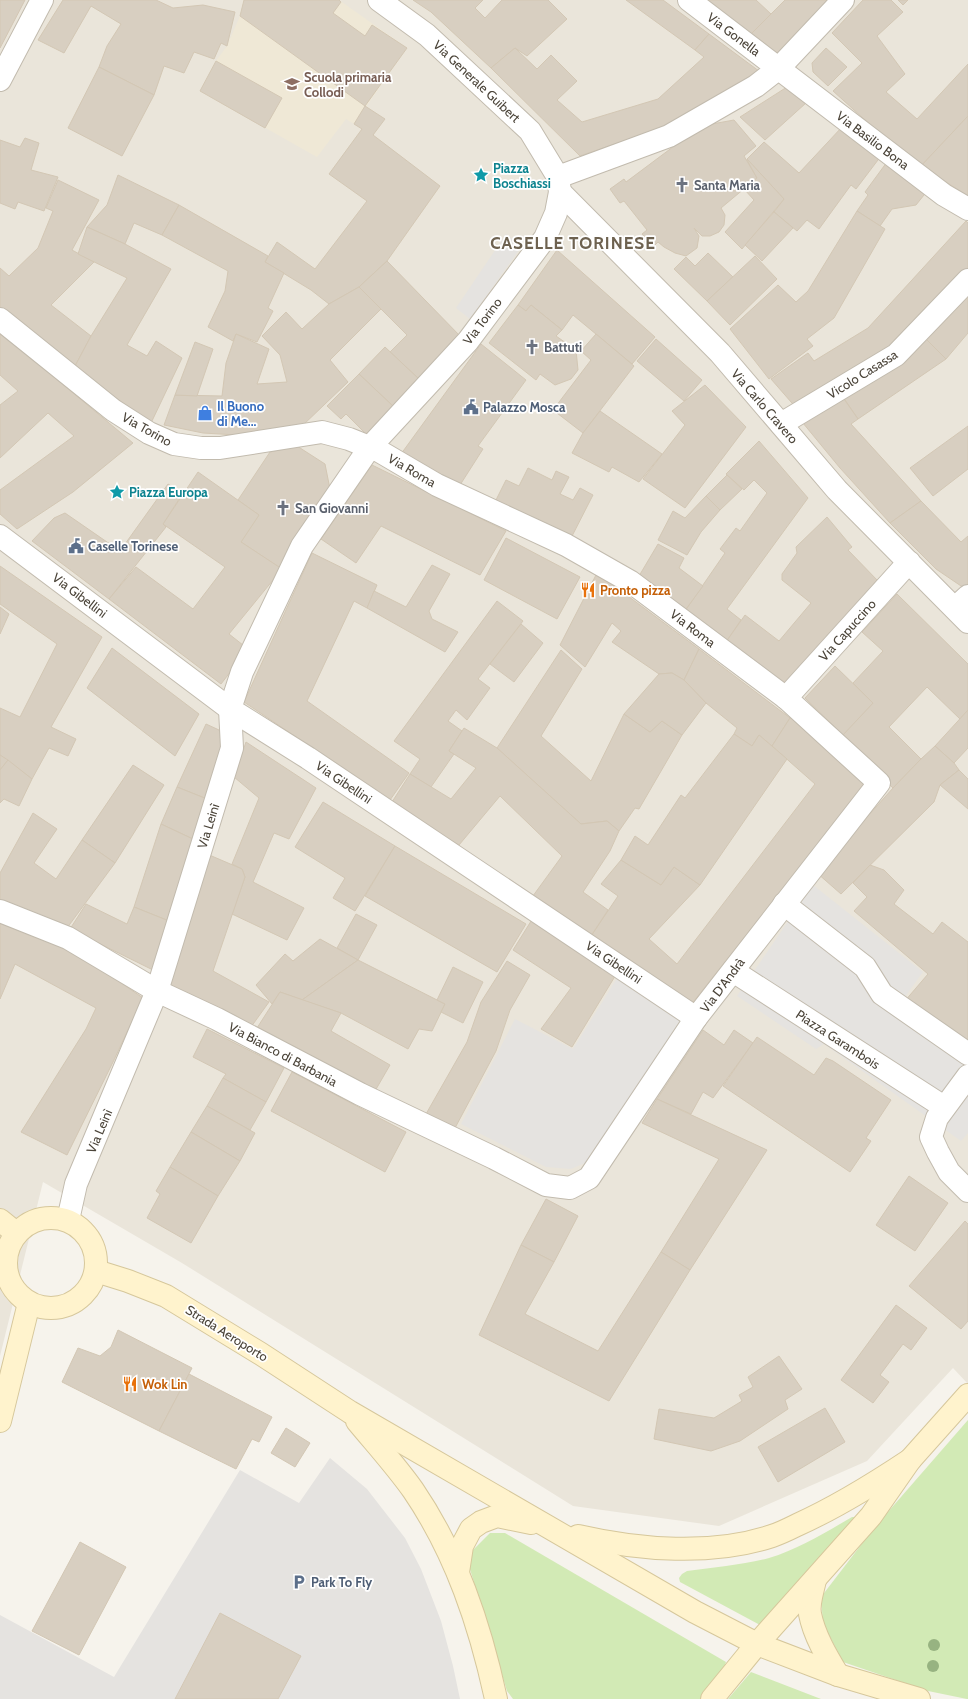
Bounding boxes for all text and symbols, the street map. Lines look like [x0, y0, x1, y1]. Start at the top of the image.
street label: Via Gonella [704, 9, 764, 60]
street label: Via Generale Guibert [430, 37, 524, 126]
place label: Scuola primaria Collodi [304, 69, 392, 100]
school or university icon: Scuola primaria Collodi [283, 75, 301, 93]
street label: Via Basilio Bona [833, 107, 913, 173]
place label: Piazza Boschiassi [493, 160, 551, 191]
place icon: Piazza Boschiassi [472, 166, 490, 184]
church icon: Santa Maria [673, 176, 691, 194]
place label: Santa Maria [694, 177, 761, 193]
district label: CASELLE TORINESE [490, 233, 656, 253]
street label: Via Torino [459, 294, 505, 348]
church icon: Battuti [523, 338, 541, 356]
place label: Battuti [544, 339, 582, 355]
street label: Vicolo Casassa [824, 346, 901, 402]
street label: Via Carlo Cravero [728, 365, 802, 447]
place label: Il Buono di Me... [217, 398, 265, 429]
public building icon: Palazzo Mosca [462, 398, 480, 416]
place label: Palazzo Mosca [483, 399, 566, 415]
shop icon: Il Buono di Me... [196, 404, 214, 422]
street label: Via Torino [119, 409, 175, 449]
street label: Via Roma [385, 450, 440, 491]
place icon: Piazza Europa [108, 483, 126, 501]
place label: Piazza Europa [129, 484, 208, 500]
church icon: San Giovanni [274, 499, 292, 517]
place label: San Giovanni [295, 500, 368, 516]
public building icon: Caselle Torinese [67, 537, 85, 555]
place label: Caselle Torinese [88, 538, 178, 554]
street label: Via Gibellini [49, 569, 111, 621]
restaurant icon: Pronto pizza [579, 581, 597, 599]
place label: Pronto pizza [600, 582, 671, 598]
street label: Via Capuccino [815, 596, 879, 664]
street label: Via Roma [667, 606, 720, 651]
street label: Via Gibellini [313, 757, 375, 807]
street label: Via Leinì [194, 801, 222, 850]
street label: Via Gibellini [583, 937, 645, 987]
street label: Via D'Andrà [696, 954, 748, 1015]
street label: Piazza Garambois [793, 1006, 884, 1072]
street label: Via Bianco di Barbania [226, 1019, 341, 1090]
street label: Via Leinì [83, 1106, 115, 1155]
street label: Strada Aeroporto [183, 1301, 271, 1365]
restaurant icon: Wok Lin [121, 1375, 139, 1393]
place label: Wok Lin [142, 1376, 187, 1392]
parking icon: Park To Fly [290, 1573, 308, 1591]
place label: Park To Fly [311, 1574, 372, 1590]

